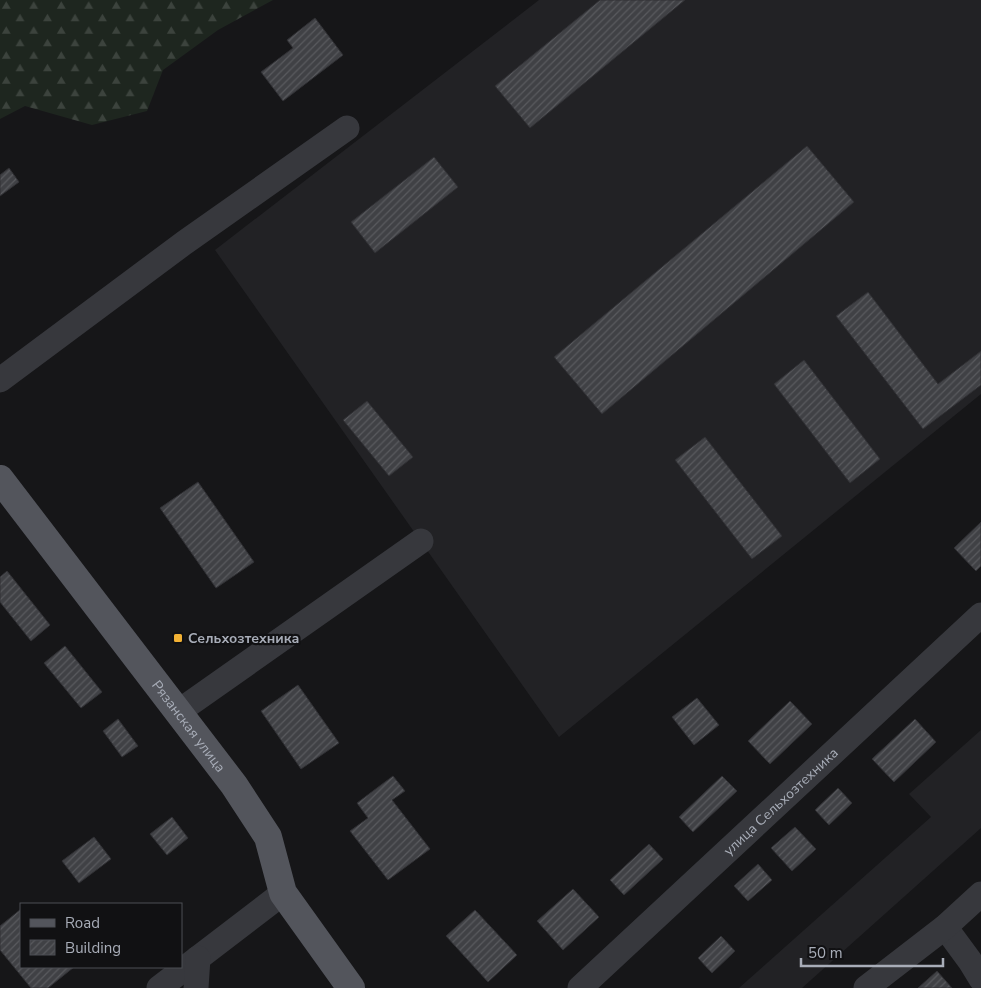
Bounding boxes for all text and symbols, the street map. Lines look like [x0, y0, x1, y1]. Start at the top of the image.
place label: Сельхозтехника [188, 629, 299, 648]
marker: Сельхозтехника [172, 632, 184, 644]
street label: Рязанская улица [147, 677, 230, 776]
street label: улица Сельхозтехника [720, 744, 842, 860]
legend [20, 903, 182, 968]
text: Road [65, 913, 100, 933]
scale bar [801, 936, 944, 968]
text: Building [65, 938, 121, 958]
text: 50 m [808, 943, 843, 963]

